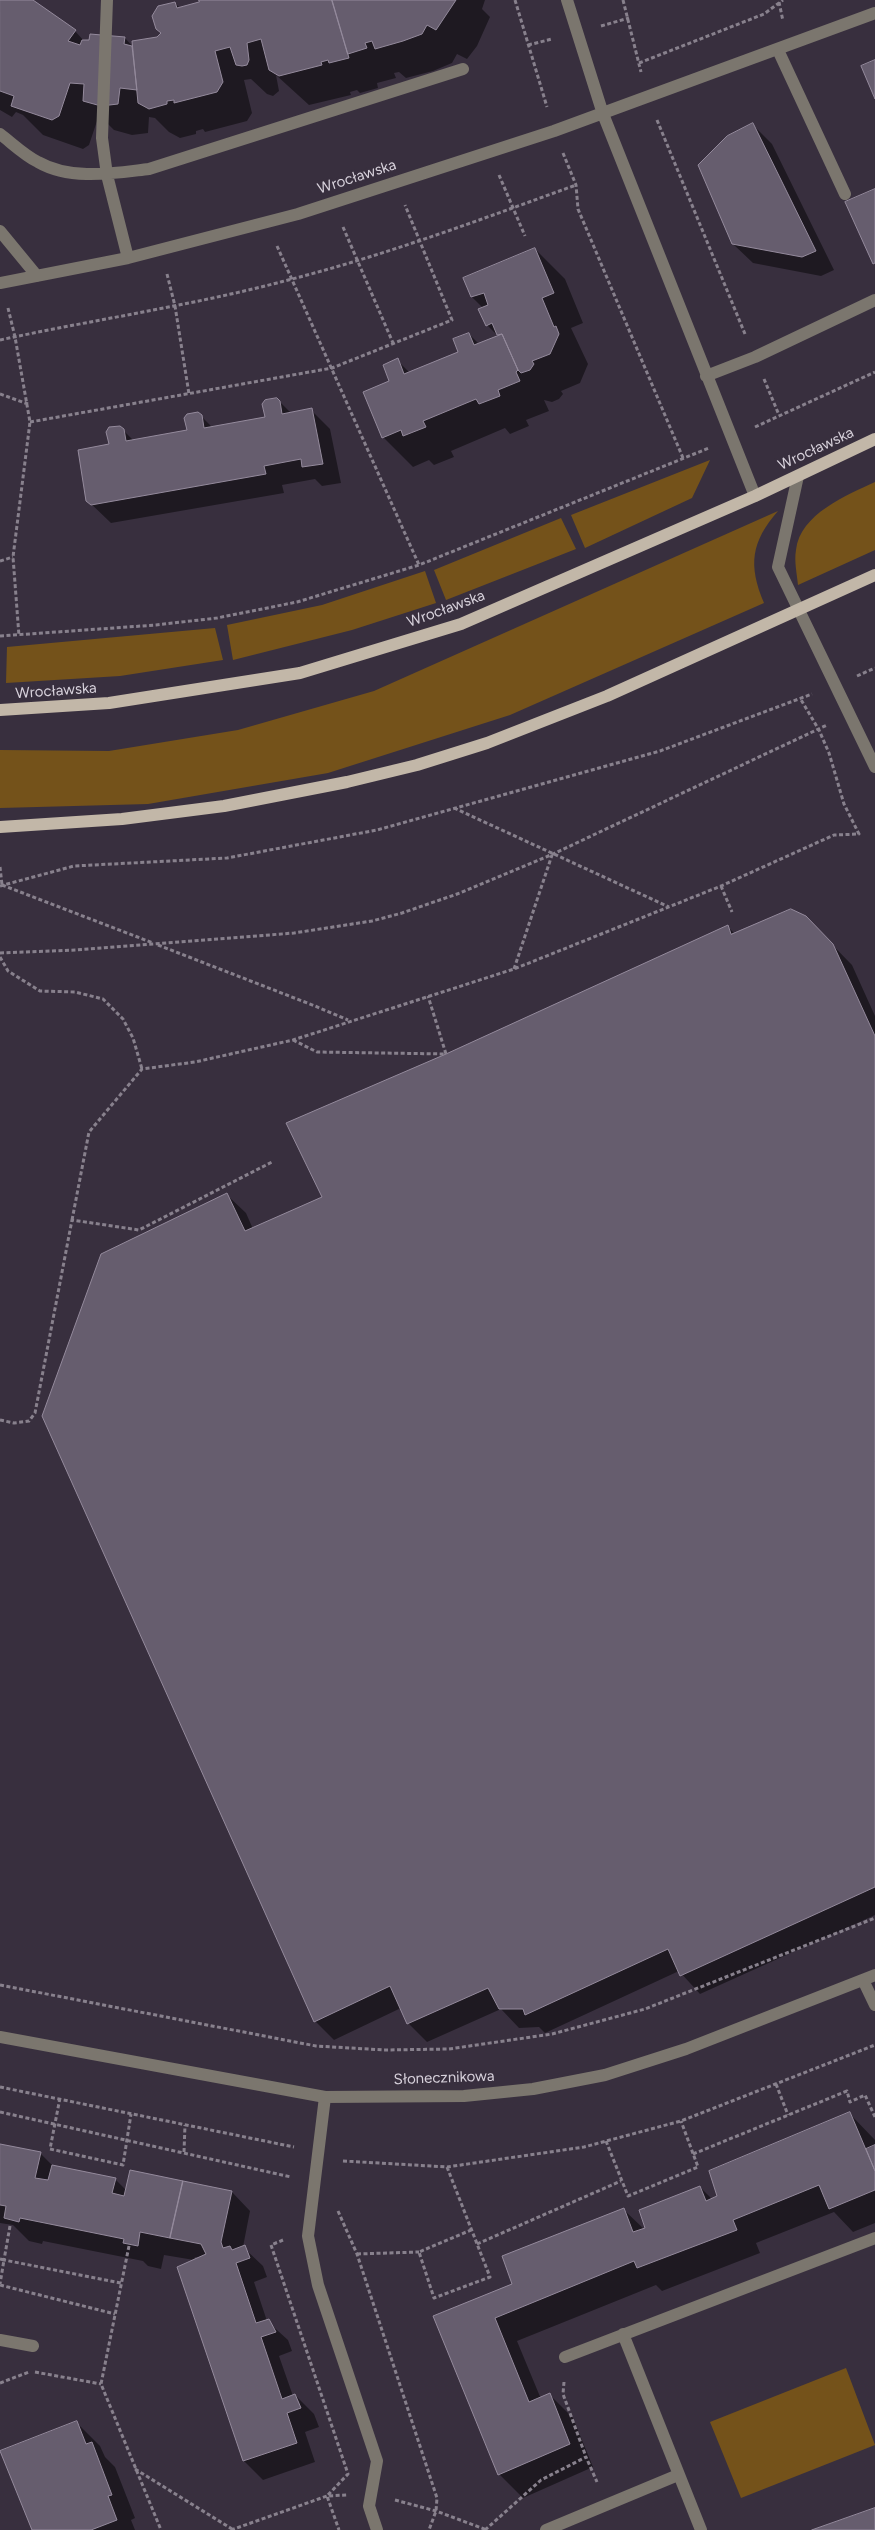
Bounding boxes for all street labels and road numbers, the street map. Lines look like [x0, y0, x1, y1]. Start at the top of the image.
street label: Wrocławska [315, 156, 399, 198]
street label: Wrocławska [775, 424, 857, 474]
street label: Wrocławska [405, 587, 487, 631]
street label: Wrocławska [15, 679, 97, 703]
street label: Słonecznikowa [393, 2067, 495, 2089]

